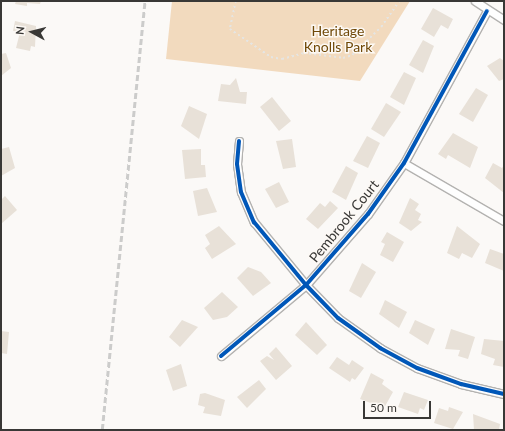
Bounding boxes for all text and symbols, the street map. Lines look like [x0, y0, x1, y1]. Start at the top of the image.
north arrow [12, 12, 52, 52]
park label: Heritage Knolls Park [304, 23, 372, 56]
text: N [13, 25, 27, 35]
street label: Pembrook Court [306, 176, 382, 266]
scale bar [365, 393, 433, 419]
text: 50 m [370, 400, 397, 415]

